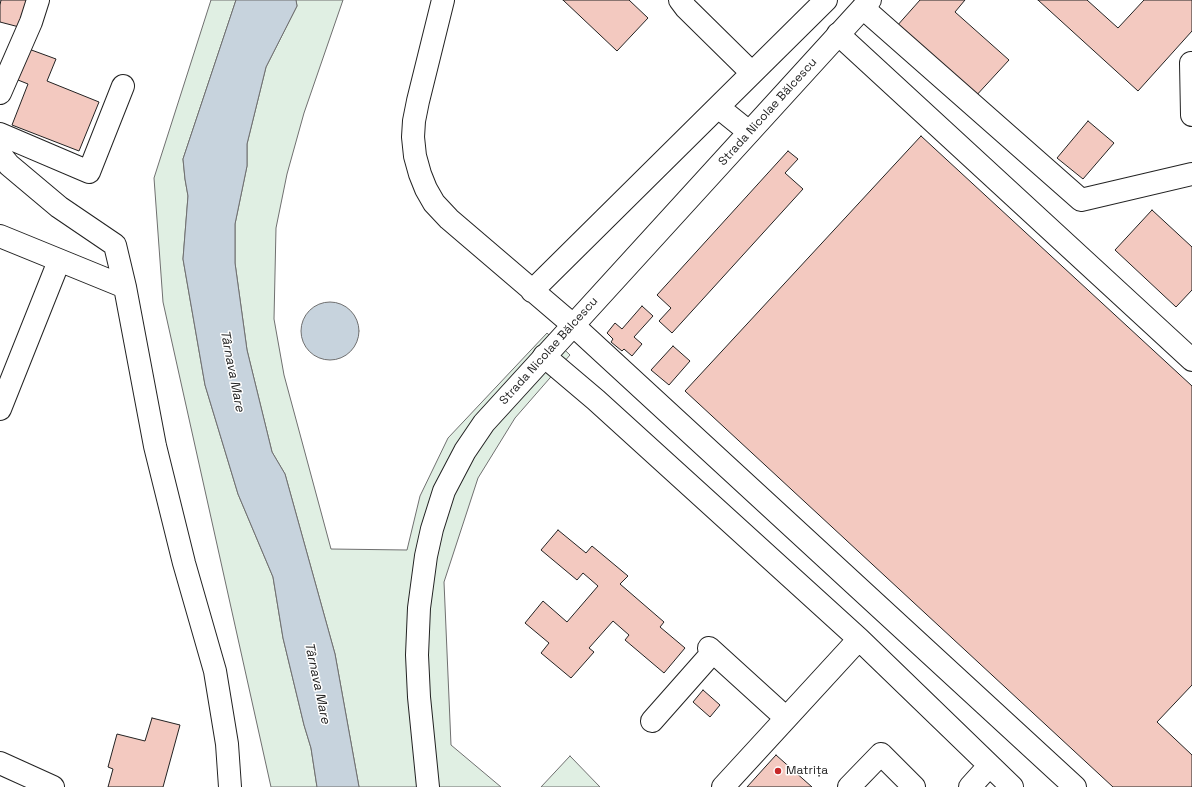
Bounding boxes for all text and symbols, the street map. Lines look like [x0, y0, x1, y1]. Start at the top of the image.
street label: Strada Nicolae Bălcescu [716, 55, 820, 169]
street label: Strada Nicolae Bălcescu [497, 294, 601, 408]
water label: Târnava Mare [216, 329, 248, 413]
water label: Târnava Mare [301, 641, 333, 725]
place label: Matrița [786, 764, 828, 778]
marker: Matrița [773, 766, 783, 776]

